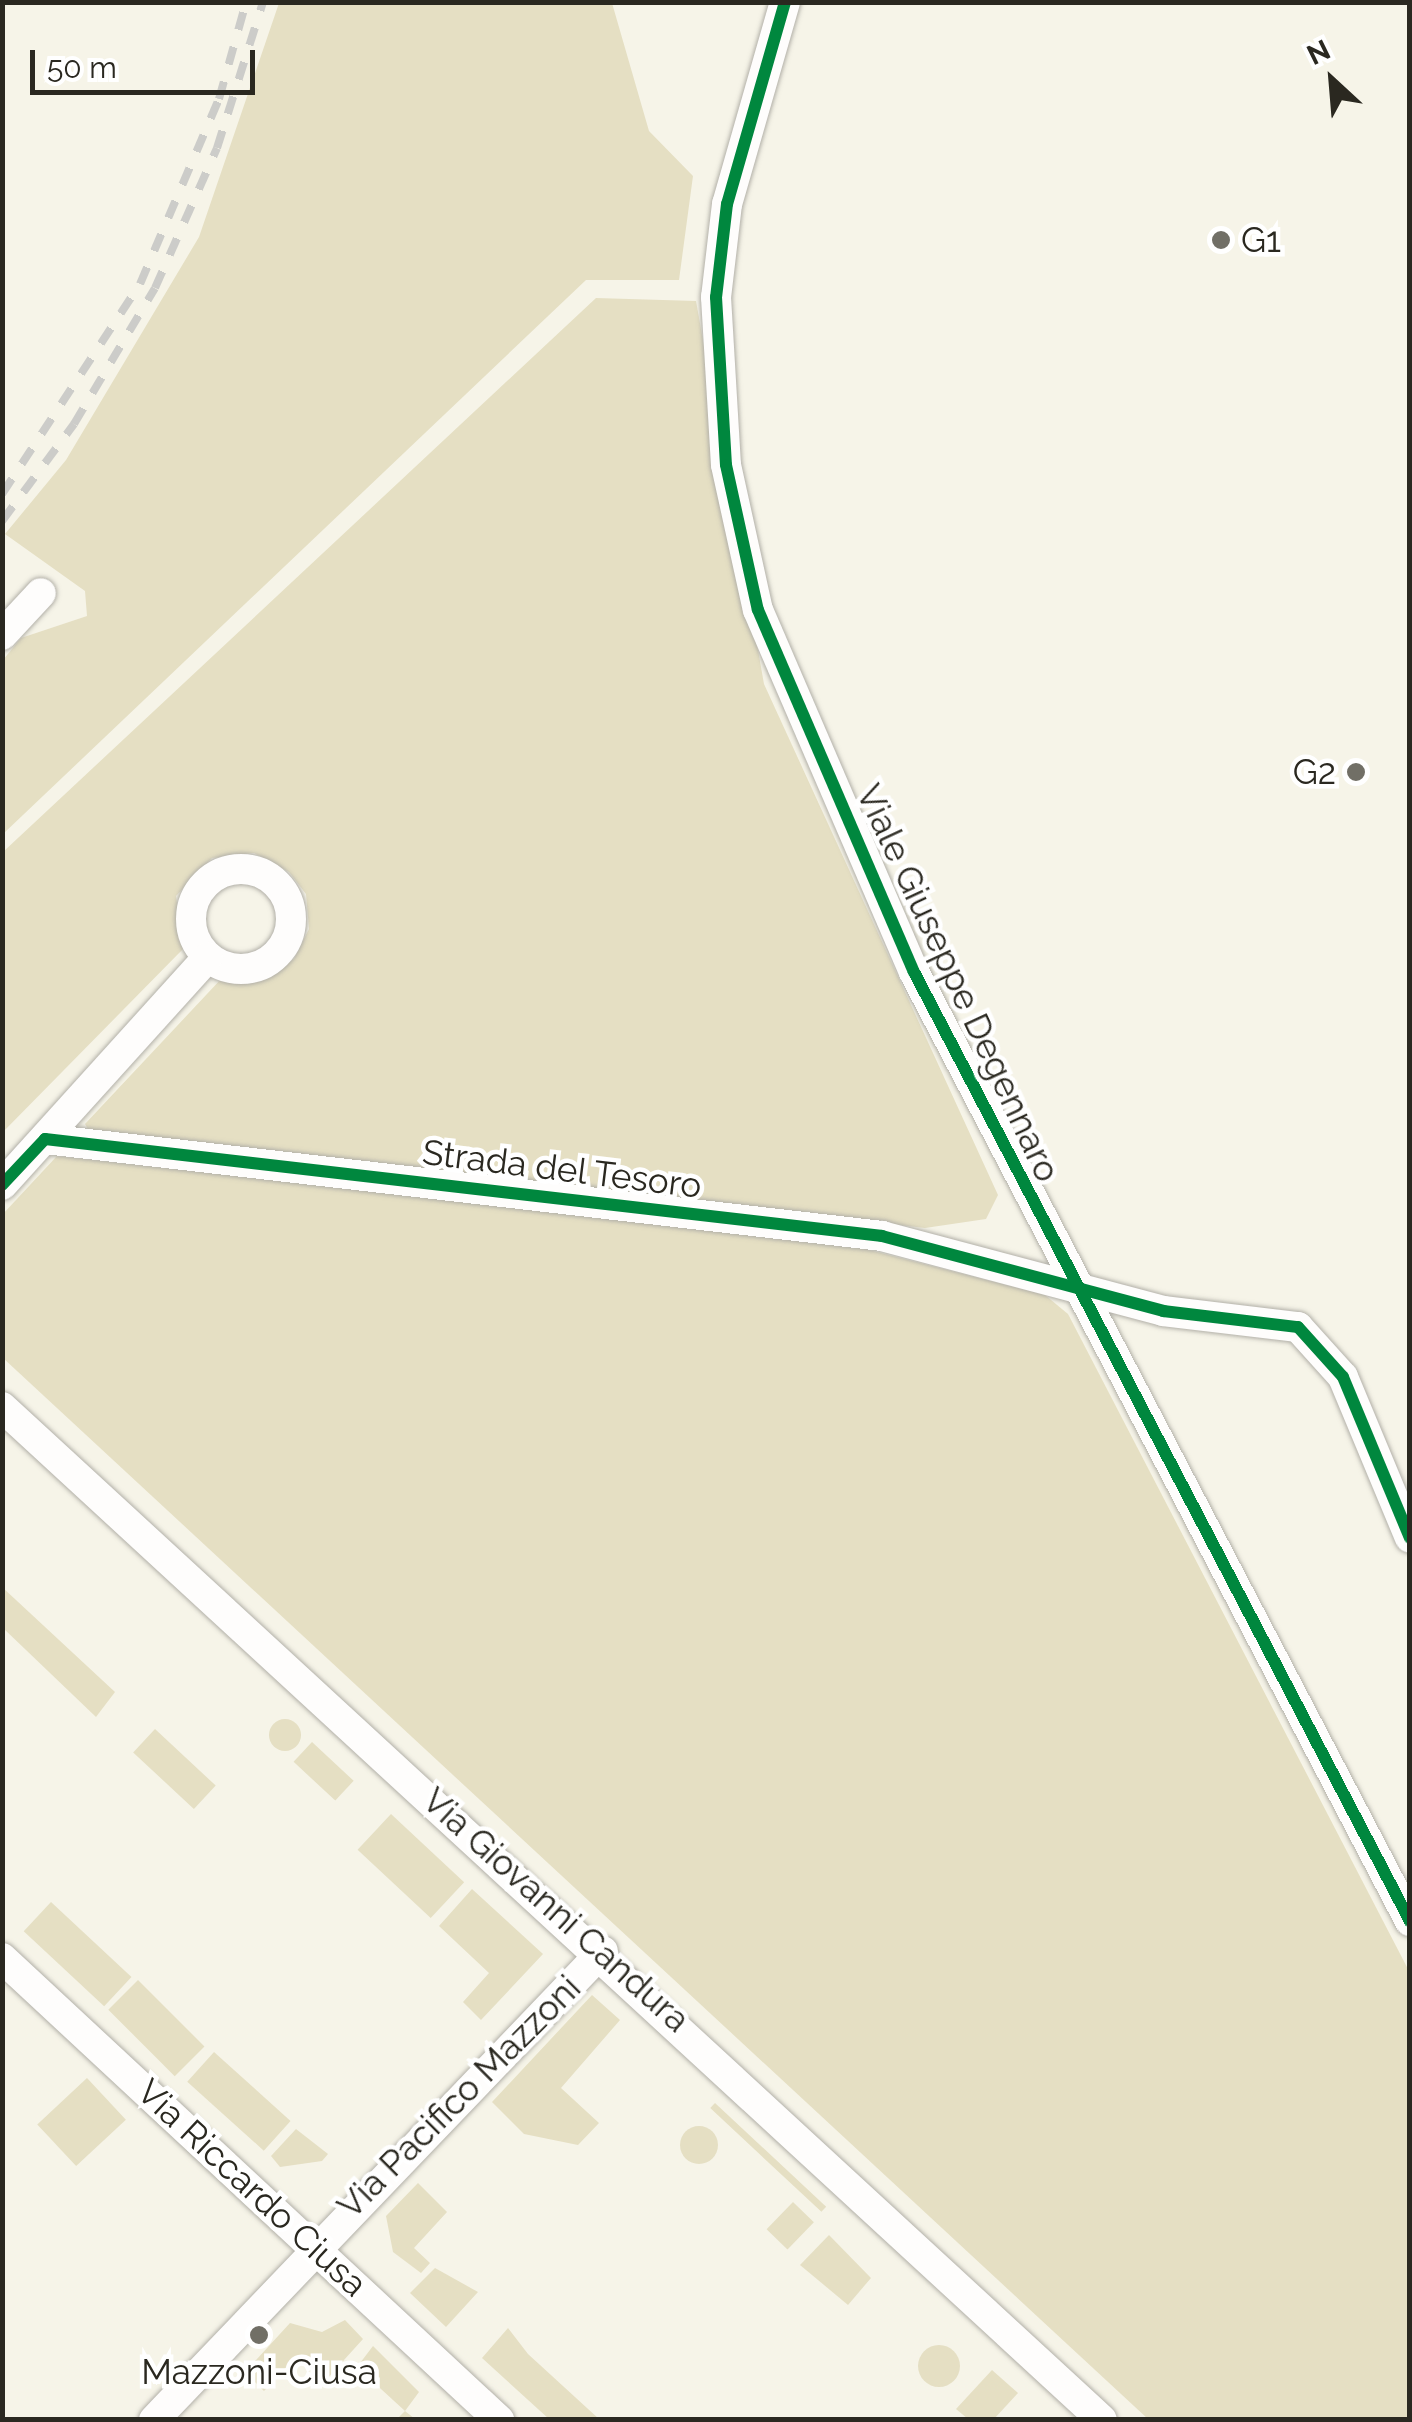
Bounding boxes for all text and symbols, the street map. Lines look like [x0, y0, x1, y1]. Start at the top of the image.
scale bar [35, 30, 260, 92]
north arrow [1282, 30, 1382, 130]
text: N [1302, 33, 1335, 72]
text: 50 m [47, 50, 117, 85]
place label: G1 [1241, 219, 1281, 261]
marker: G1 [1210, 229, 1232, 251]
place label: G2 [1293, 751, 1336, 793]
marker: G2 [1345, 761, 1367, 783]
street label: Viale Giuseppe Degennaro [847, 778, 1069, 1188]
street label: Strada del Tesoro [419, 1131, 705, 1207]
street label: Via Giovanni Candura [414, 1779, 698, 2041]
street label: Via Pacifico Mazzoni [329, 1967, 589, 2227]
street label: Via Riccardo Ciusa [128, 2071, 376, 2305]
marker: Mazzoni-Ciusa [248, 2324, 270, 2346]
place label: Mazzoni-Ciusa [141, 2351, 377, 2393]

